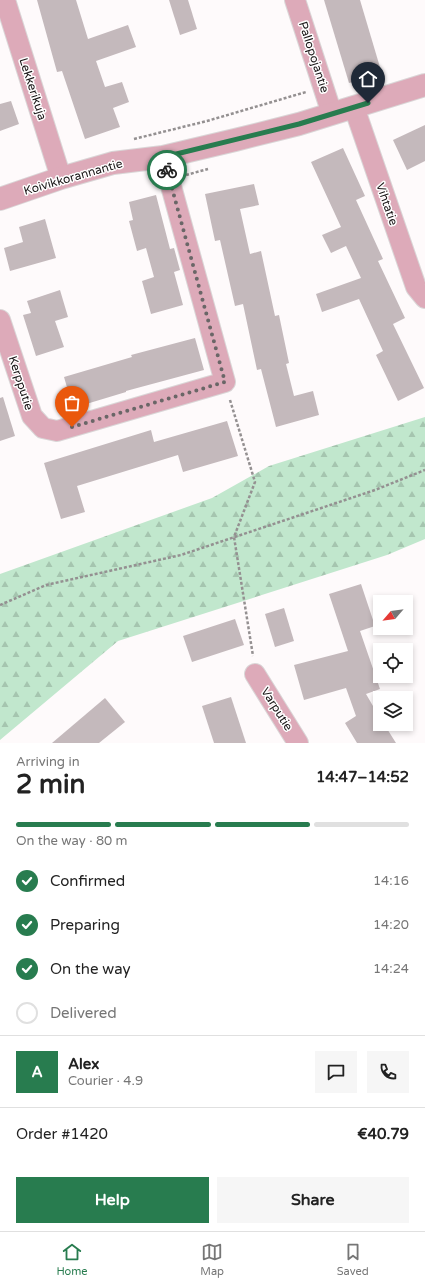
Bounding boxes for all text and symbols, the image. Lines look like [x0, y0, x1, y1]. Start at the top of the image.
street label: Pallopojantie [296, 20, 332, 95]
street label: Lekkerikuja [16, 56, 50, 122]
pin [351, 62, 385, 103]
icon: home [357, 68, 379, 90]
courier [147, 150, 187, 190]
street label: Koivikkorannantie [22, 156, 124, 198]
icon: bike [156, 159, 178, 181]
street label: Vihtatie [373, 181, 401, 227]
street label: Kerpputie [6, 354, 36, 412]
pin [55, 386, 89, 427]
icon: bag [61, 392, 83, 414]
north arrow [373, 595, 413, 635]
map controls [373, 595, 413, 731]
button: locate [373, 643, 413, 683]
street label: Varputie [258, 685, 296, 733]
button: layers [373, 691, 413, 731]
text: Arriving in [16, 754, 80, 770]
text: 14:47–14:52 [316, 768, 409, 786]
text: 2 min [16, 769, 85, 800]
text: On the way · 80 m [16, 833, 128, 849]
icon: check [16, 870, 38, 892]
text: Confirmed [50, 872, 125, 890]
text: 14:16 [373, 873, 409, 889]
icon: check [16, 914, 38, 936]
text: Preparing [50, 916, 120, 934]
text: 14:20 [373, 917, 409, 933]
icon: check [16, 958, 38, 980]
text: On the way [50, 960, 130, 978]
text: 14:24 [373, 961, 409, 977]
text: Delivered [50, 1004, 117, 1022]
button: chat [315, 1051, 357, 1093]
button: phone [367, 1051, 409, 1093]
text: Alex [68, 1055, 99, 1073]
text: A [31, 1063, 43, 1081]
text: Courier · 4.9 [68, 1073, 143, 1089]
text: Order #1420 [16, 1125, 108, 1143]
text: €40.79 [357, 1125, 409, 1143]
button: Help [16, 1177, 209, 1223]
button: Share [217, 1177, 409, 1223]
tab: Home [56, 1241, 88, 1278]
tab: Map [200, 1241, 224, 1278]
tab: Saved [337, 1241, 369, 1278]

